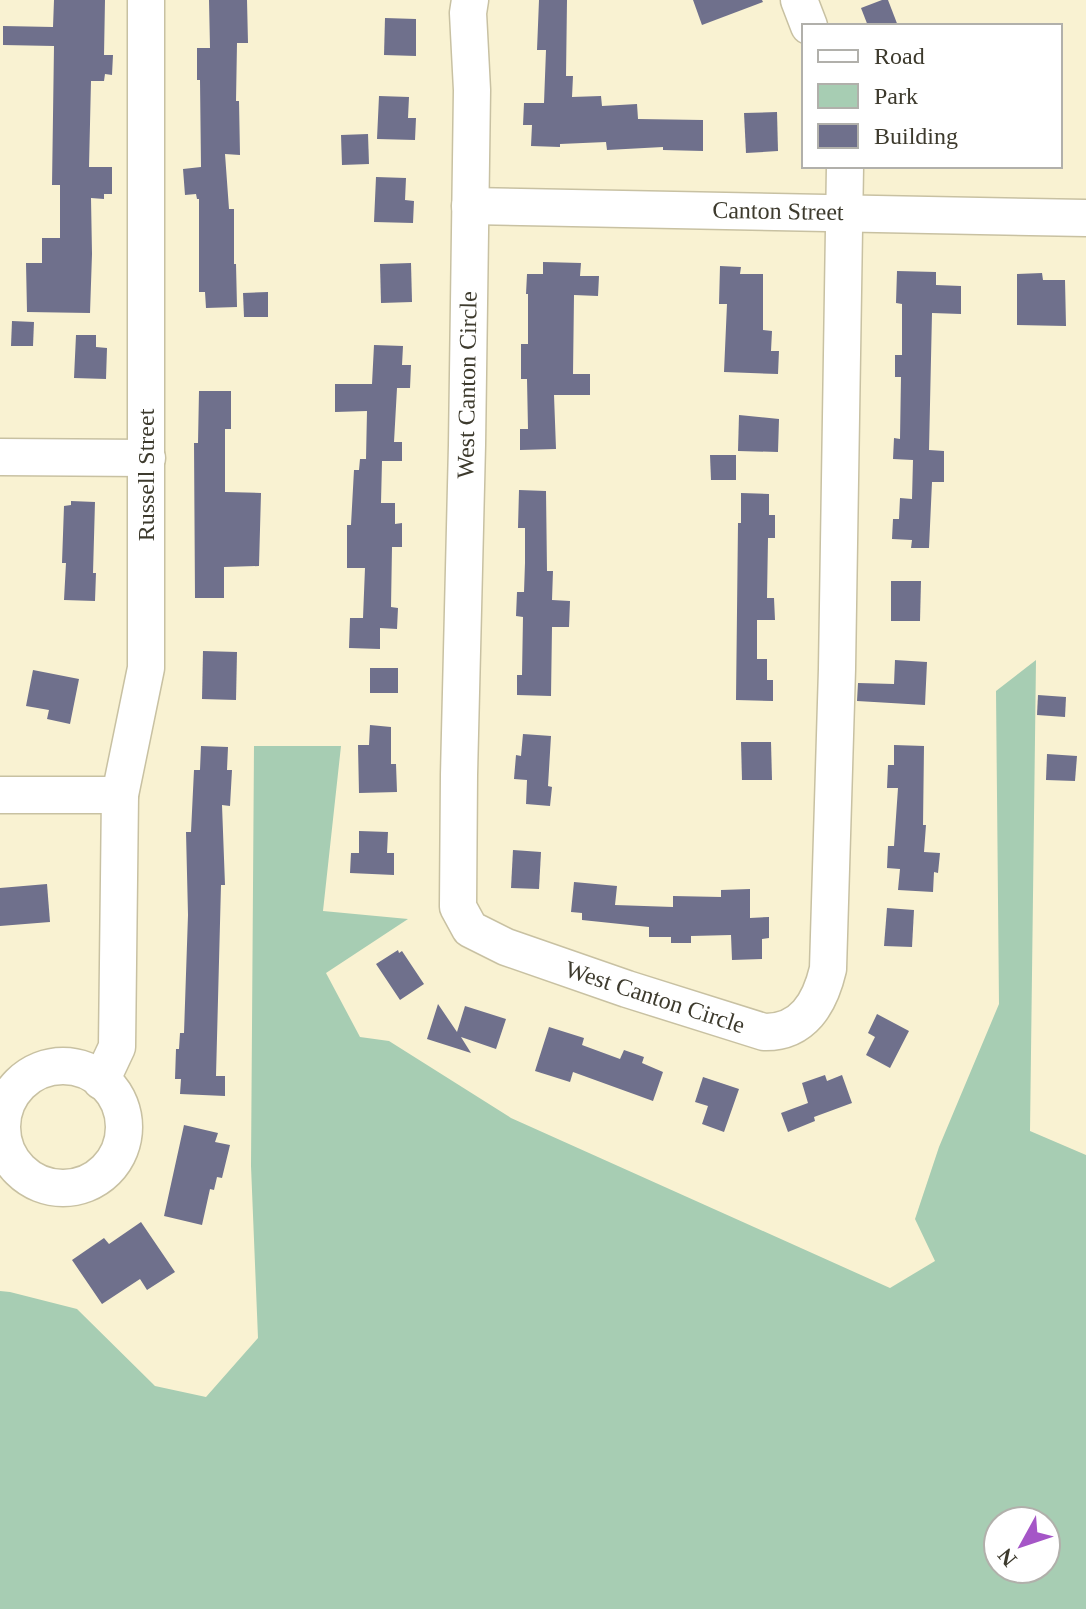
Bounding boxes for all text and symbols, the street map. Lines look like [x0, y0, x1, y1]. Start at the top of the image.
legend [802, 24, 1062, 168]
text: Road [874, 43, 925, 69]
text: Park [874, 83, 918, 109]
text: Building [874, 123, 958, 149]
street label: Canton Street [712, 197, 844, 225]
street label: West Canton Circle [452, 291, 482, 479]
street label: Russell Street [133, 408, 159, 541]
street label: West Canton Circle [562, 956, 748, 1038]
north arrow [982, 1505, 1062, 1585]
text: N [992, 1543, 1022, 1572]

